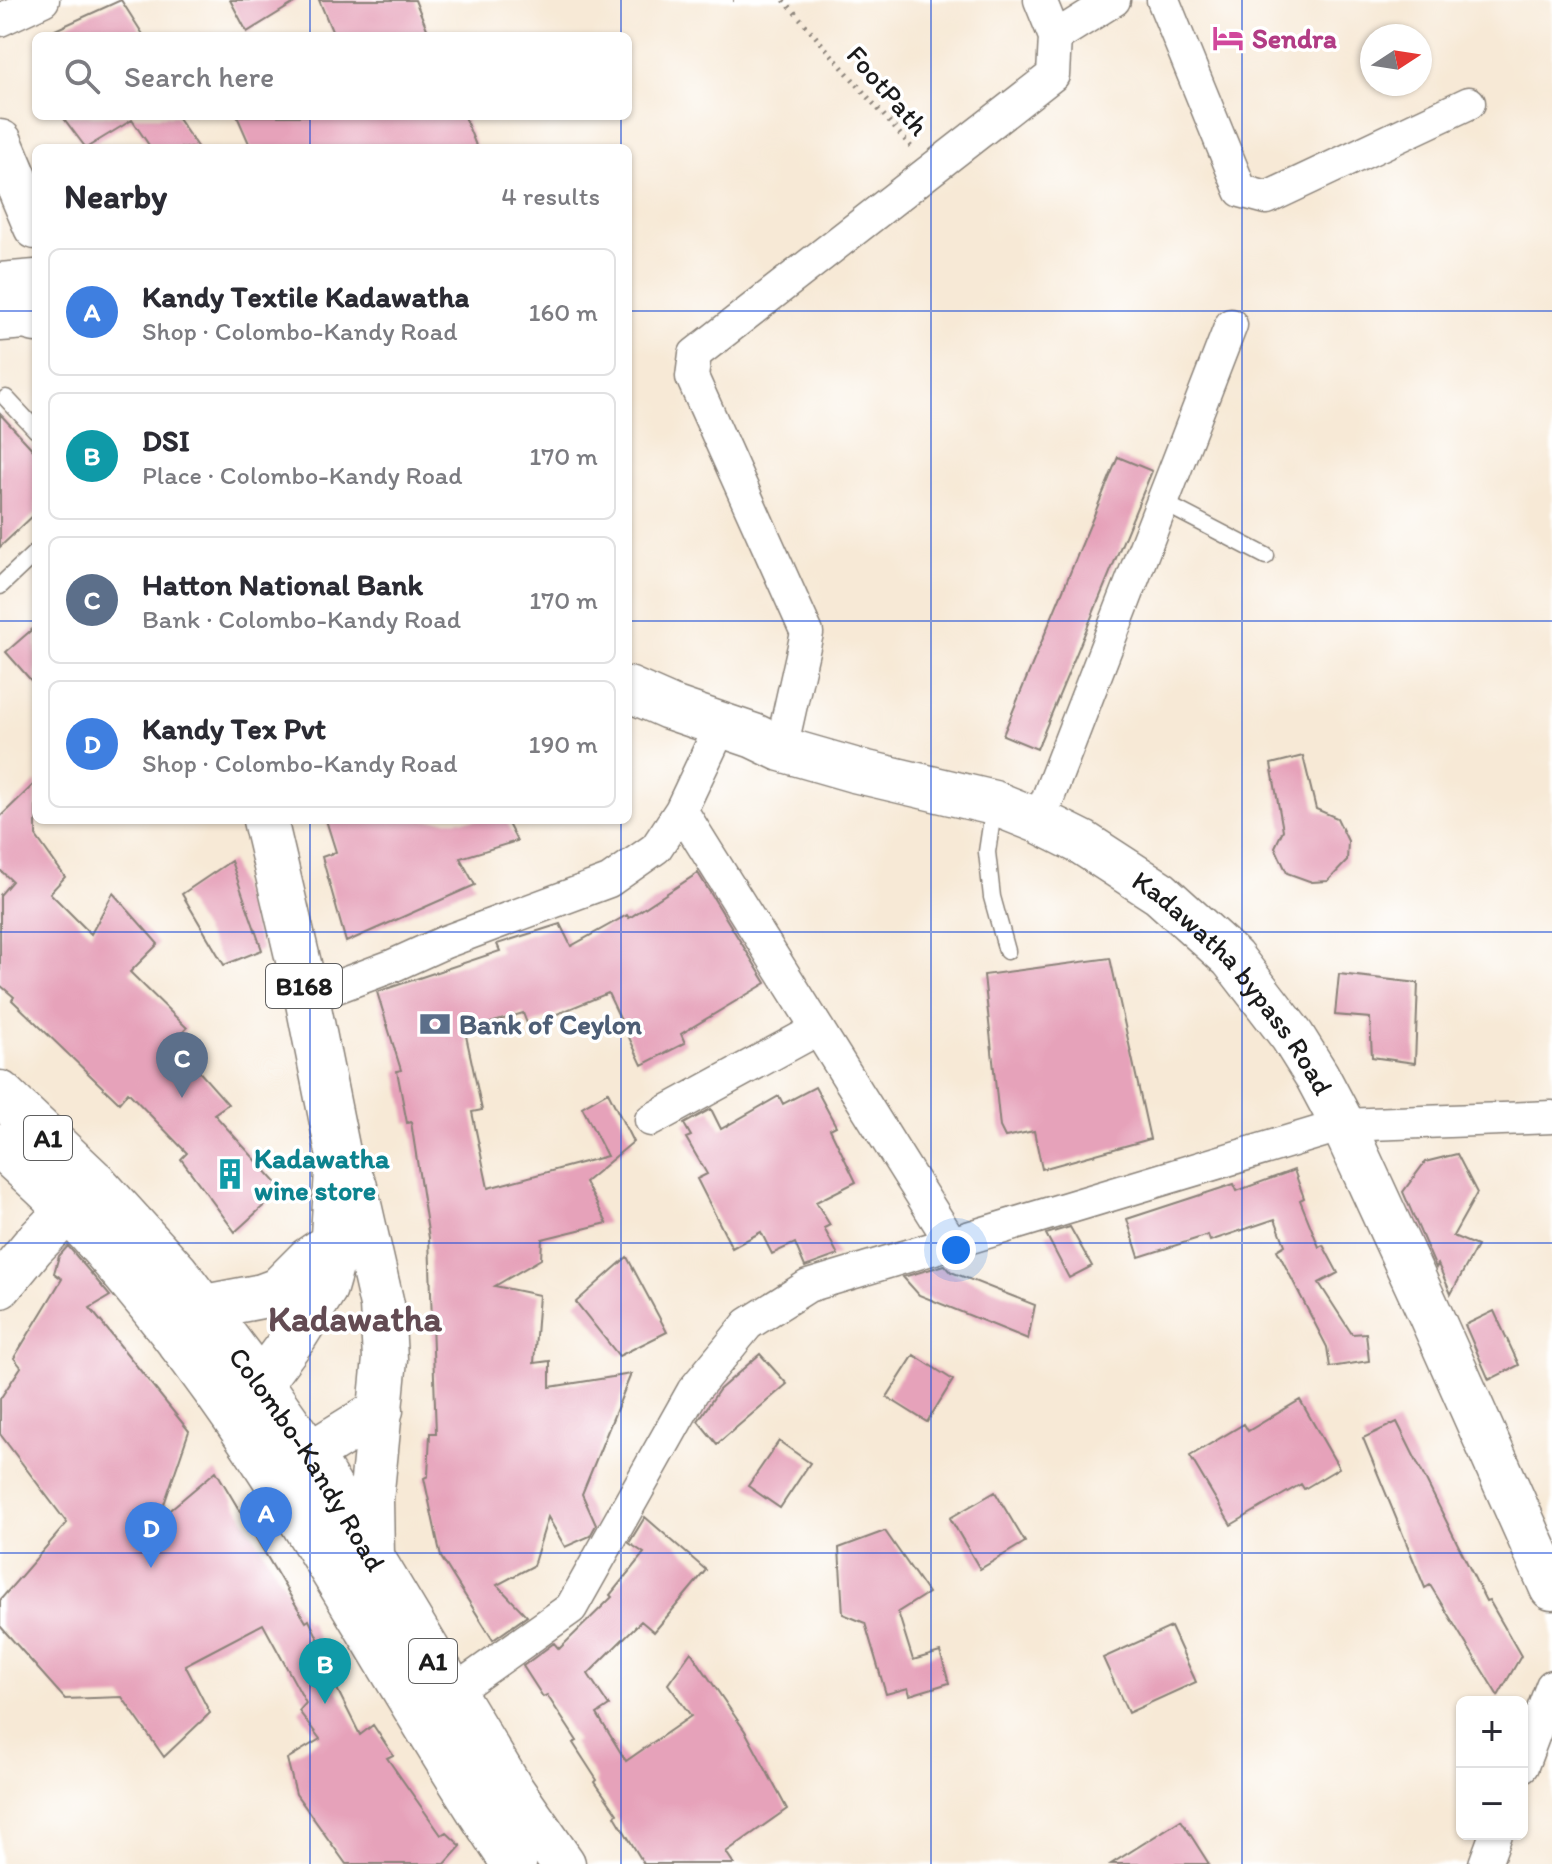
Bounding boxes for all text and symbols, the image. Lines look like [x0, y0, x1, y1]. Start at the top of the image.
hotel icon: Sendra [1211, 21, 1245, 55]
place label: Sendra [1252, 21, 1337, 55]
north arrow [1360, 24, 1432, 96]
search box [32, 32, 632, 120]
street label: FootPath [840, 38, 936, 142]
icon: search [60, 54, 104, 98]
text: Search here [124, 58, 274, 95]
text: Nearby [64, 176, 167, 217]
text: 4 results [501, 180, 600, 212]
text: Kandy Textile Kadawatha [142, 278, 469, 315]
text: A [84, 296, 100, 328]
text: 160 m [528, 296, 598, 328]
text: Shop · Colombo-Kandy Road [142, 315, 458, 347]
text: DSI [142, 422, 190, 459]
text: B [84, 440, 100, 472]
text: 170 m [529, 440, 598, 472]
text: Place · Colombo-Kandy Road [142, 459, 463, 491]
text: Hatton National Bank [142, 566, 423, 603]
text: C [84, 584, 100, 616]
text: 170 m [529, 584, 598, 616]
text: Bank · Colombo-Kandy Road [142, 603, 461, 635]
text: Kandy Tex Pvt [142, 710, 326, 747]
text: D [83, 728, 101, 760]
text: 190 m [529, 728, 598, 760]
text: Shop · Colombo-Kandy Road [142, 747, 458, 779]
street label: Kadawatha bypass Road [1126, 863, 1341, 1101]
road number: B168 [266, 964, 342, 1008]
bank icon: Bank of Ceylon [418, 1007, 452, 1041]
place label: Bank of Ceylon [459, 1007, 642, 1041]
pin: C [156, 1032, 208, 1098]
road number: A1 [24, 1116, 72, 1160]
place label: Kadawatha wine store [254, 1141, 390, 1207]
building icon: Kadawatha wine store [213, 1157, 247, 1191]
your location [936, 1230, 976, 1270]
district label: Kadawatha [268, 1297, 442, 1340]
street label: Colombo-Kandy Road [222, 1340, 394, 1578]
pin: A [240, 1487, 292, 1553]
pin: D [125, 1502, 177, 1568]
pin: B [299, 1638, 351, 1704]
road number: A1 [409, 1639, 457, 1683]
map controls [1456, 1696, 1528, 1840]
button: + [1456, 1696, 1528, 1768]
button: − [1456, 1768, 1528, 1840]

